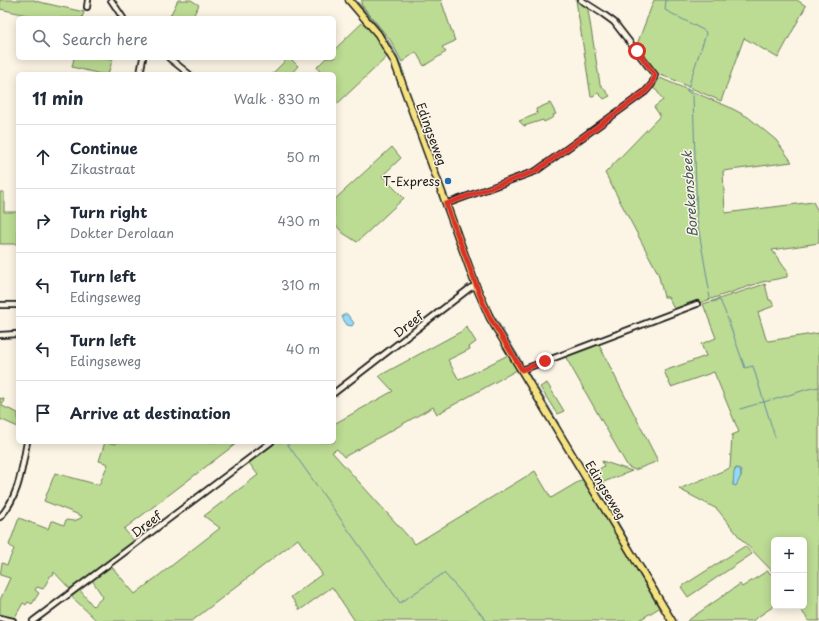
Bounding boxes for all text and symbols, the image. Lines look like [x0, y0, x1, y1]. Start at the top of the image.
search box [16, 16, 336, 60]
icon: search [30, 27, 52, 49]
text: Search here [62, 27, 148, 50]
route start [628, 42, 646, 60]
text: 11 min [32, 85, 84, 111]
text: Walk · 830 m [234, 89, 320, 108]
street label: Edingseweg [412, 100, 452, 168]
text: Continue [70, 136, 138, 159]
icon: ahead [32, 146, 54, 168]
text: 50 m [286, 147, 320, 166]
water label: Borekensbeek [676, 149, 701, 238]
text: Zikastraat [70, 159, 135, 178]
place label: T-Express [383, 172, 440, 190]
marker: T-Express [443, 176, 453, 186]
text: Turn right [70, 200, 147, 223]
icon: right [32, 210, 54, 232]
text: 430 m [278, 211, 320, 230]
text: Dokter Derolaan [70, 223, 174, 242]
text: Turn left [70, 264, 136, 287]
icon: left [32, 274, 54, 296]
text: 310 m [281, 275, 320, 294]
text: Edingseweg [70, 287, 141, 306]
street label: Dreef [389, 306, 428, 341]
text: Turn left [70, 328, 136, 351]
icon: left [32, 338, 54, 360]
text: 40 m [286, 339, 320, 358]
text: Edingseweg [70, 351, 141, 370]
route end [536, 352, 554, 370]
text: Arrive at destination [70, 401, 231, 424]
icon: arrive [32, 402, 54, 424]
street label: Edingseweg [581, 457, 631, 523]
street label: Dreef [127, 506, 166, 541]
map controls [771, 537, 807, 609]
button: + [771, 537, 807, 573]
button: − [771, 573, 807, 609]

